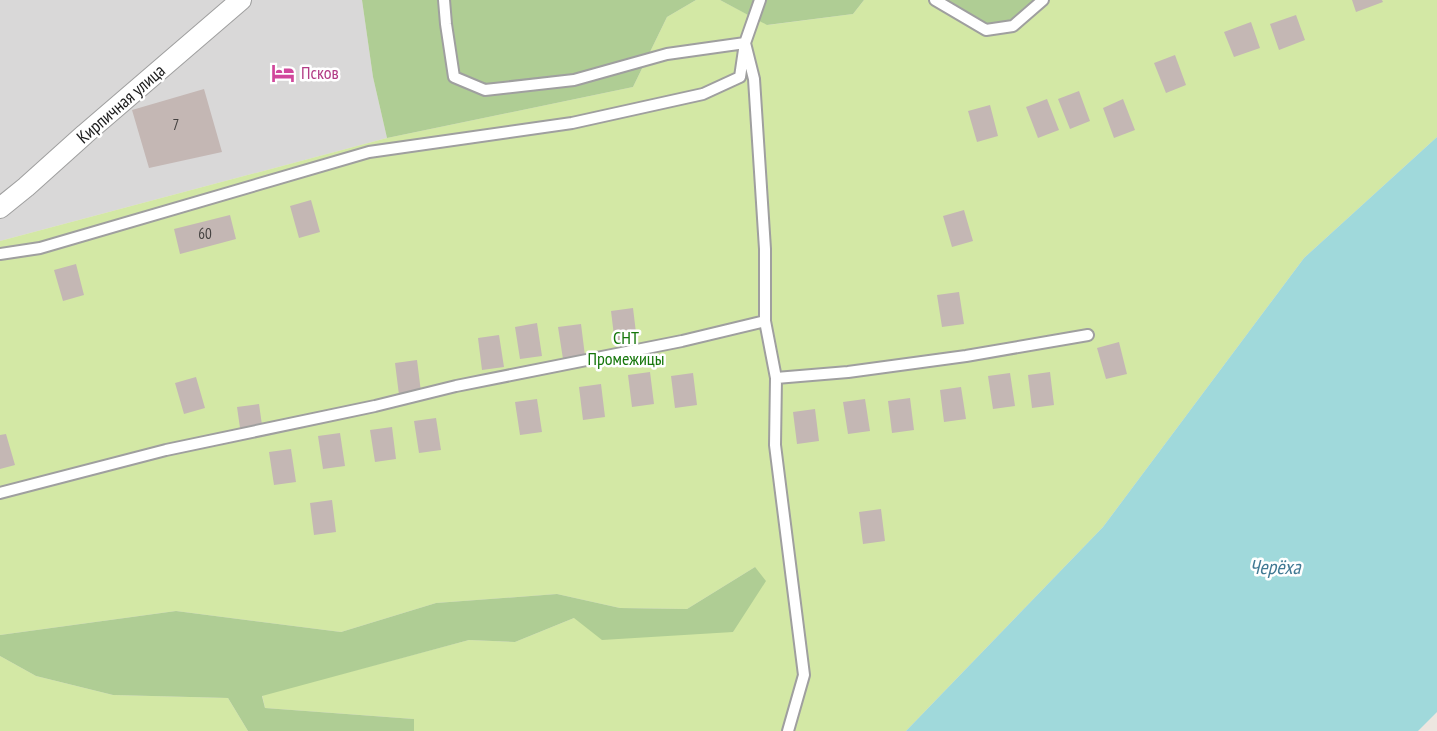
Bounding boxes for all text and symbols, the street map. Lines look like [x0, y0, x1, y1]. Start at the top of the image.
street label: Кирпичная улица [72, 59, 170, 148]
hotel icon: Псков [270, 60, 296, 86]
place label: Псков [301, 61, 339, 84]
house number: 7 [173, 115, 179, 134]
house number: 60 [198, 224, 212, 243]
park label: СНТ Промежицы [587, 326, 665, 370]
water label: Черёха [1250, 554, 1301, 580]

